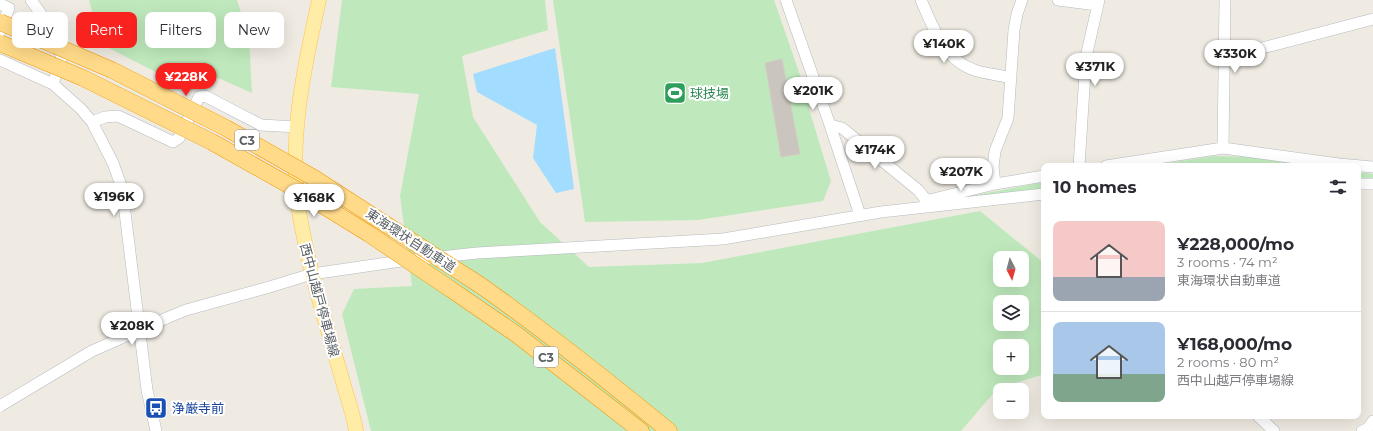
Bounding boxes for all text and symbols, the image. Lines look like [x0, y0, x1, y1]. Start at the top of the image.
chip: Buy [12, 12, 68, 48]
chip: Rent [76, 12, 137, 48]
chip: Filters [145, 12, 216, 48]
chip: New [224, 12, 284, 48]
pin: ¥140K [916, 30, 972, 64]
text: ¥140K [923, 35, 965, 51]
pin: ¥330K [1207, 40, 1263, 74]
text: ¥330K [1213, 45, 1257, 61]
pin: ¥371K [1067, 53, 1123, 87]
text: ¥371K [1075, 58, 1115, 74]
pin: ¥228K [158, 63, 214, 97]
text: ¥228K [164, 68, 208, 84]
pin: ¥201K [785, 77, 841, 111]
sports icon: 球技場 [662, 80, 688, 106]
text: ¥201K [793, 82, 833, 98]
place label: 球技場 [690, 85, 729, 101]
road number: C3 [235, 130, 259, 150]
pin: ¥174K [847, 136, 903, 170]
text: ¥174K [855, 141, 895, 157]
pin: ¥207K [933, 158, 989, 192]
text: ¥207K [939, 163, 983, 179]
icon: filters [1327, 176, 1349, 198]
text: 10 homes [1053, 177, 1137, 197]
pin: ¥196K [86, 183, 142, 217]
pin: ¥168K [286, 184, 342, 218]
text: ¥196K [93, 188, 135, 204]
text: ¥168K [293, 189, 335, 205]
street label: 東海環状自動車道 [363, 205, 459, 275]
text: ¥228,000/mo [1177, 234, 1294, 254]
icon: home [1085, 237, 1133, 285]
street label: 西中山越戸停車場線 [297, 241, 343, 359]
north arrow [993, 251, 1029, 287]
map controls [993, 251, 1029, 419]
text: 3 rooms · 74 m² [1177, 254, 1278, 270]
text: 東海環状自動車道 [1177, 272, 1281, 288]
button: layers [993, 295, 1029, 331]
pin: ¥208K [104, 312, 160, 346]
text: ¥208K [110, 317, 154, 333]
text: ¥168,000/mo [1177, 334, 1292, 354]
icon: home [1085, 338, 1133, 386]
button: + [993, 339, 1029, 375]
road number: C3 [534, 347, 558, 367]
text: 2 rooms · 80 m² [1177, 354, 1279, 370]
text: 西中山越戸停車場線 [1177, 372, 1294, 388]
button: − [993, 383, 1029, 419]
bus stop icon: 浄厳寺前 [143, 395, 169, 421]
place label: 浄厳寺前 [172, 400, 224, 416]

